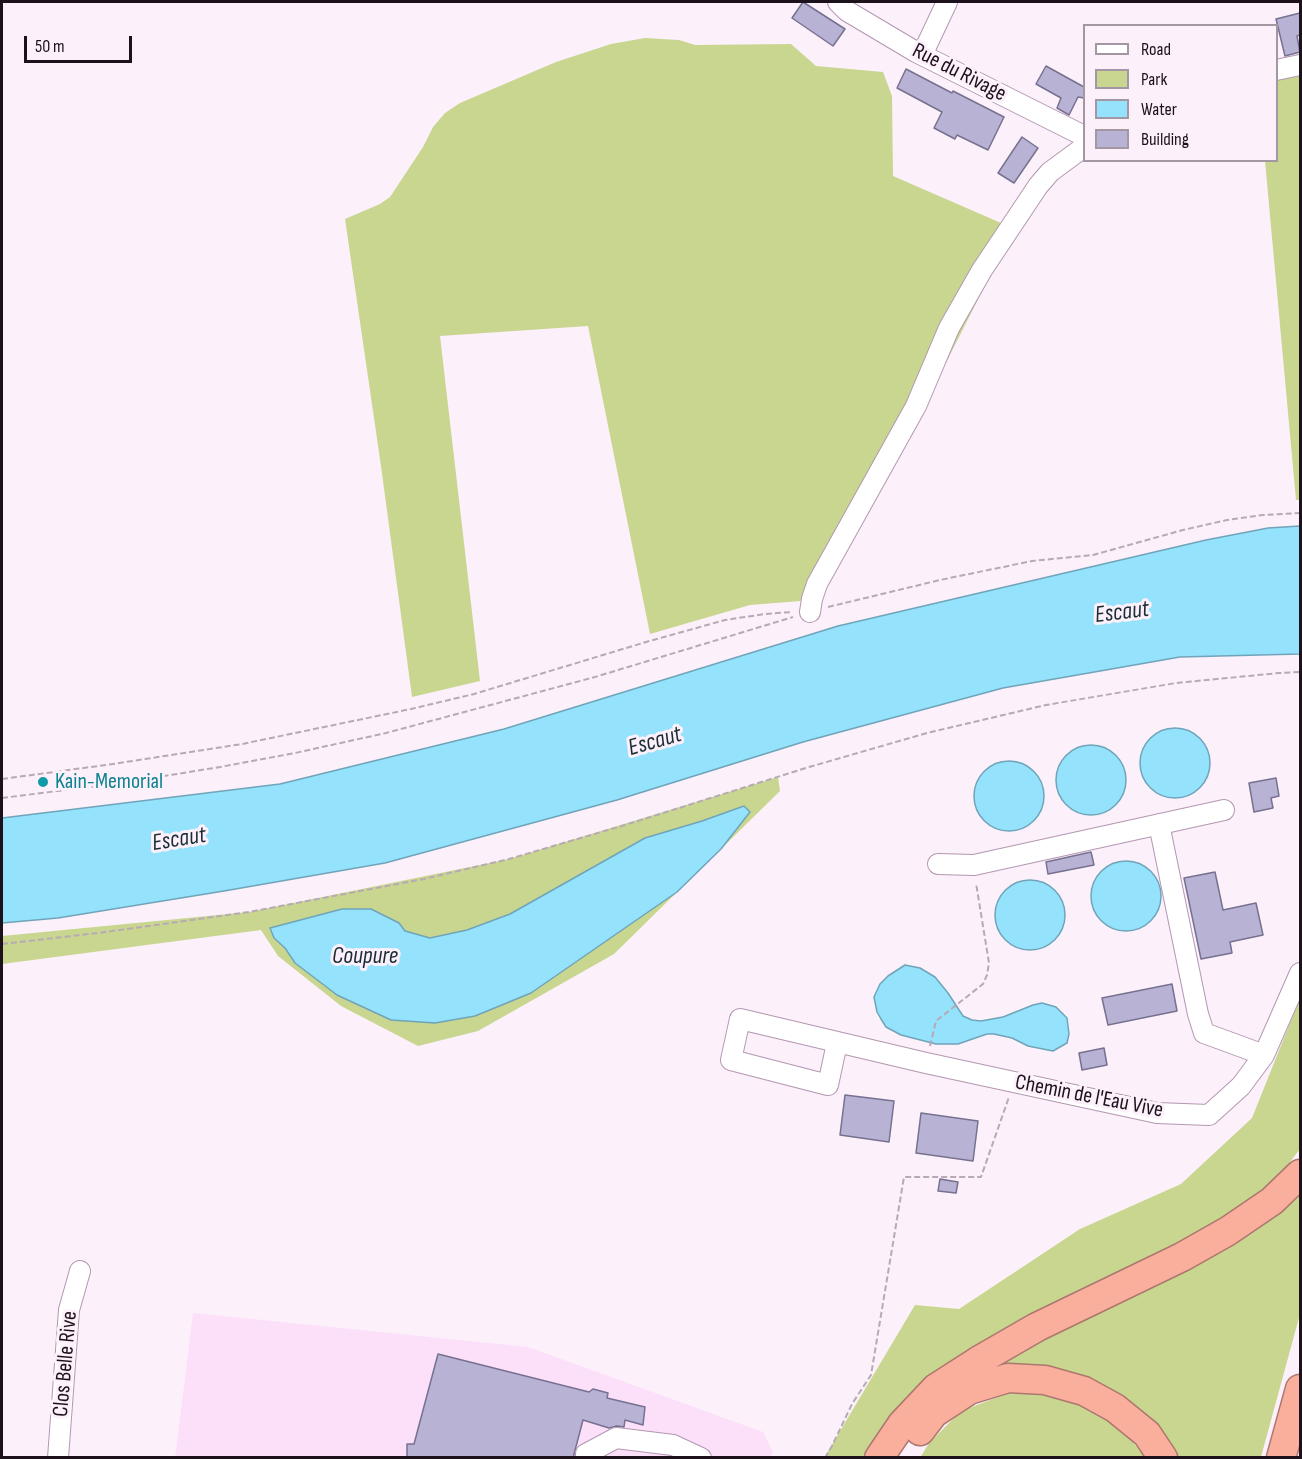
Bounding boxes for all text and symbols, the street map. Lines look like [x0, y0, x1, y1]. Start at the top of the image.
scale bar [27, 24, 135, 62]
legend [1083, 24, 1278, 162]
text: 50 m [35, 36, 65, 57]
street label: Rue du Rivage [908, 38, 1010, 108]
text: Road [1141, 39, 1171, 60]
text: Park [1141, 69, 1167, 90]
text: Water [1141, 99, 1177, 120]
text: Building [1141, 129, 1189, 150]
water label: Escaut [1093, 595, 1151, 631]
water label: Escaut [625, 721, 685, 763]
place label: Kain-Memorial [55, 769, 163, 795]
marker: Kain-Memorial [36, 775, 50, 789]
water label: Escaut [150, 822, 208, 858]
water label: Coupure [332, 943, 398, 971]
street label: Chemin de l'Eau Vive [1013, 1070, 1165, 1124]
street label: Clos Belle Rive [48, 1310, 84, 1418]

